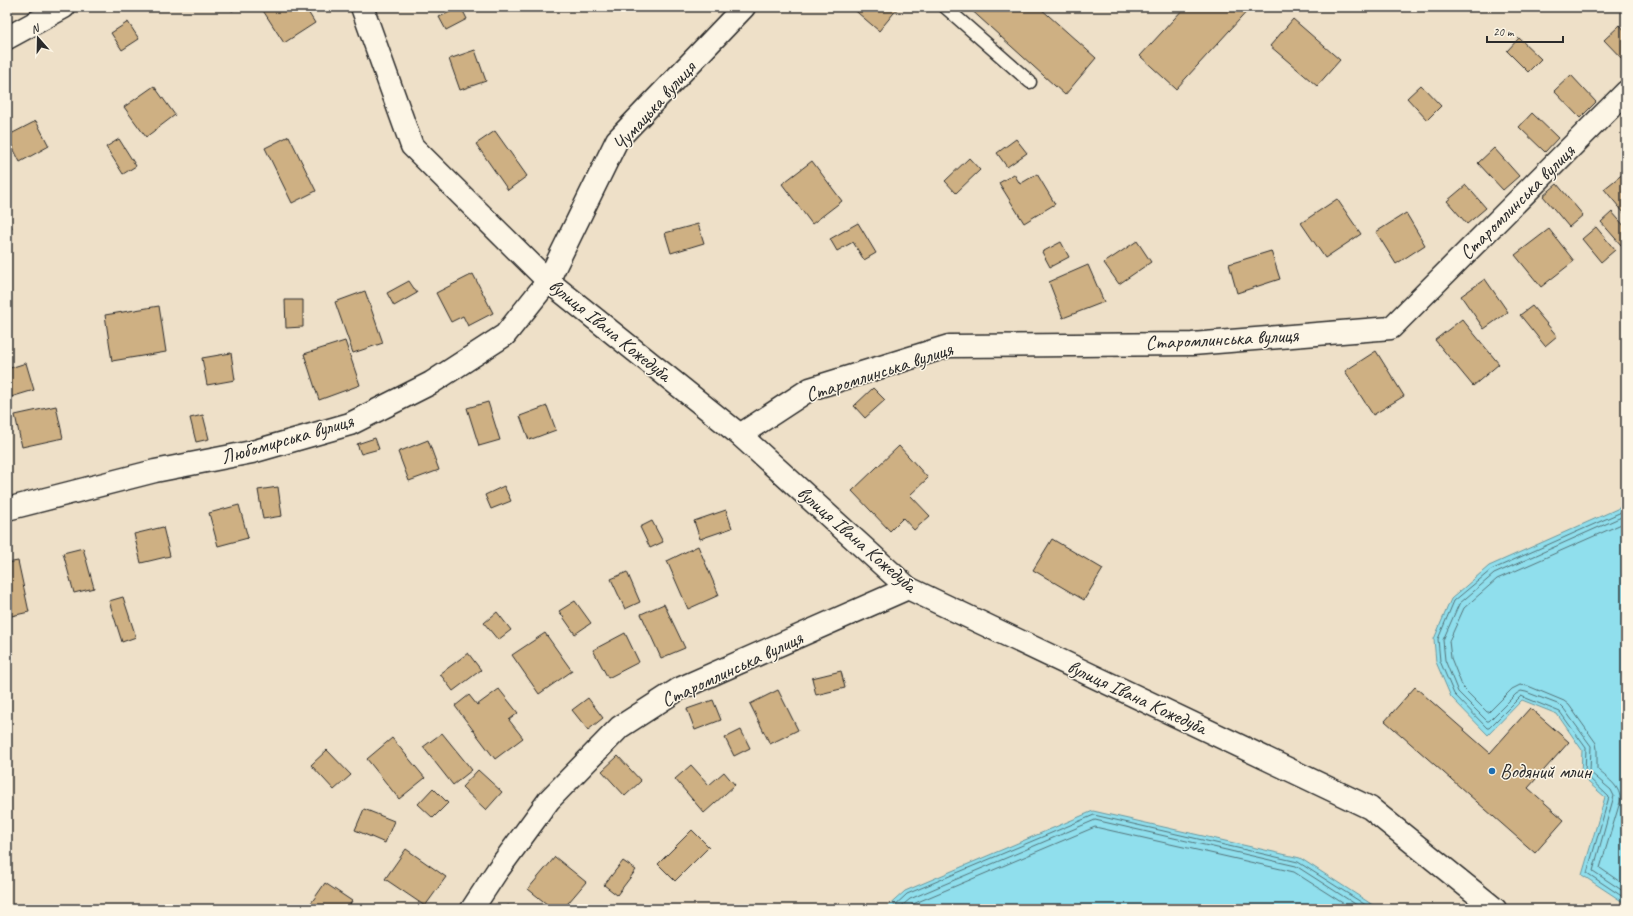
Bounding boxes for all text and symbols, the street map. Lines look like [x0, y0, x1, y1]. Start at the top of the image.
north arrow [18, 18, 58, 58]
scale bar [1487, 18, 1563, 44]
text: N [29, 20, 42, 36]
text: 20 m [1493, 24, 1515, 40]
street label: Чумацька вулиця [607, 54, 702, 156]
street label: Старомлинська вулиця [1454, 138, 1581, 265]
street label: вулиця Івана Кожедуба [544, 273, 678, 388]
street label: Старомлинська вулиця [1145, 322, 1300, 355]
street label: Старомлинська вулиця [802, 336, 956, 408]
street label: Любомирська вулиця [218, 408, 357, 470]
street label: вулиця Івана Кожедуба [792, 480, 923, 599]
street label: Старомлинська вулиця [657, 625, 807, 713]
street label: вулиця Івана Кожедуба [1064, 654, 1212, 741]
place label: Водяний млин [1500, 759, 1593, 784]
marker: Водяний млин [1487, 766, 1497, 776]

